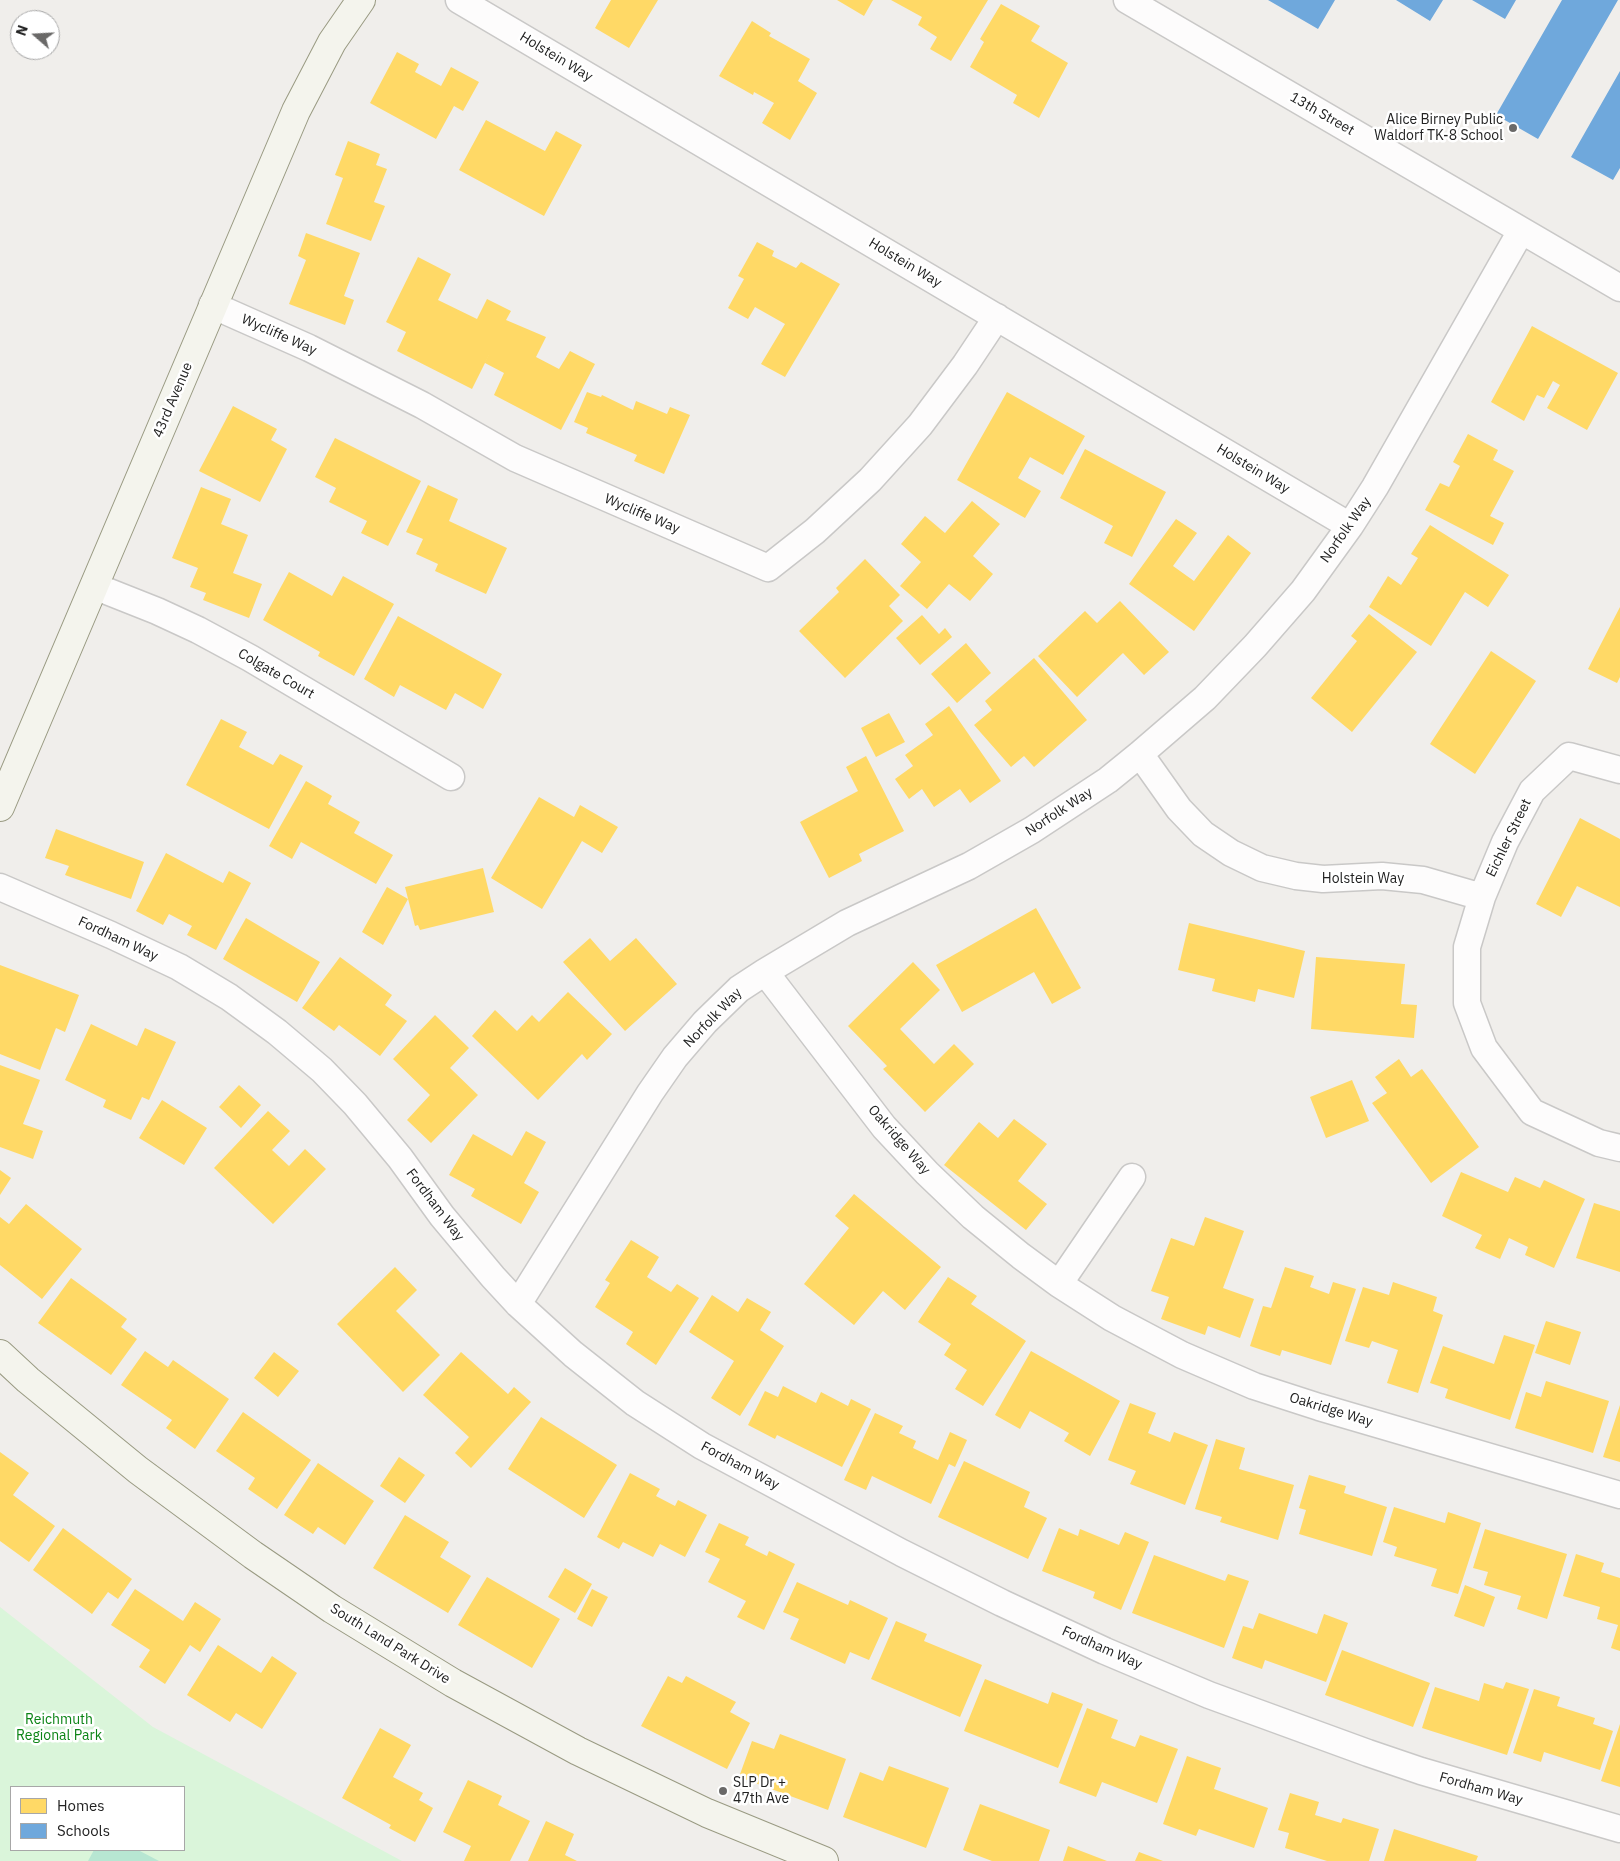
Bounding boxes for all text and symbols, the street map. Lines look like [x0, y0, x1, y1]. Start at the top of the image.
north arrow [10, 10, 60, 60]
text: N [12, 23, 32, 38]
street label: Holstein Way [516, 29, 596, 85]
street label: 13th Street [1287, 89, 1357, 139]
place label: Alice Birney Public Waldorf TK-8 School [1374, 112, 1503, 144]
marker: Alice Birney Public Waldorf TK-8 School [1507, 122, 1519, 134]
street label: Holstein Way [865, 235, 945, 291]
street label: Wycliffe Way [239, 311, 319, 359]
street label: 43rd Avenue [150, 360, 196, 440]
street label: Holstein Way [1213, 441, 1293, 497]
street label: Wycliffe Way [602, 491, 682, 537]
street label: Norfolk Way [1317, 494, 1375, 566]
street label: Colgate Court [235, 645, 317, 703]
street label: Norfolk Way [1022, 784, 1096, 840]
street label: Eichler Street [1483, 796, 1535, 880]
street label: Holstein Way [1322, 871, 1404, 887]
street label: Fordham Way [75, 913, 161, 965]
street label: Norfolk Way [680, 985, 746, 1051]
street label: Oakridge Way [864, 1102, 934, 1178]
street label: Fordham Way [402, 1166, 468, 1244]
street label: Oakridge Way [1287, 1389, 1375, 1431]
street label: Fordham Way [698, 1438, 782, 1494]
street label: South Land Park Drive [327, 1600, 453, 1688]
street label: Fordham Way [1059, 1623, 1145, 1673]
park label: Reichmuth Regional Park [16, 1712, 102, 1744]
street label: Fordham Way [1437, 1769, 1525, 1809]
place label: SLP Dr + 47th Ave [733, 1775, 789, 1808]
marker: SLP Dr + 47th Ave [717, 1785, 729, 1797]
legend [10, 1786, 185, 1851]
text: Homes [57, 1796, 105, 1815]
text: Schools [57, 1821, 110, 1840]

